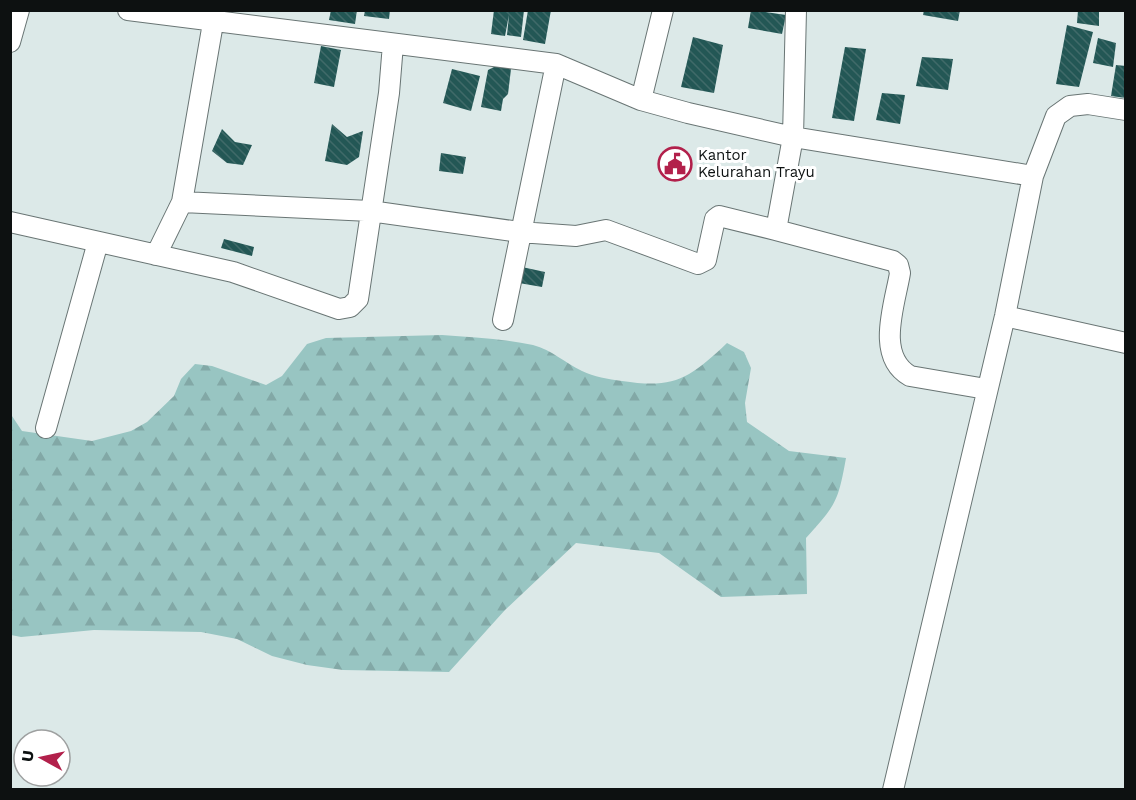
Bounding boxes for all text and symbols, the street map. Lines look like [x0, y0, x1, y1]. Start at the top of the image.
public building icon: Kantor Kelurahan Trayu [657, 146, 693, 182]
place label: Kantor Kelurahan Trayu [698, 146, 815, 181]
north arrow [12, 728, 72, 788]
text: U [17, 749, 38, 763]

